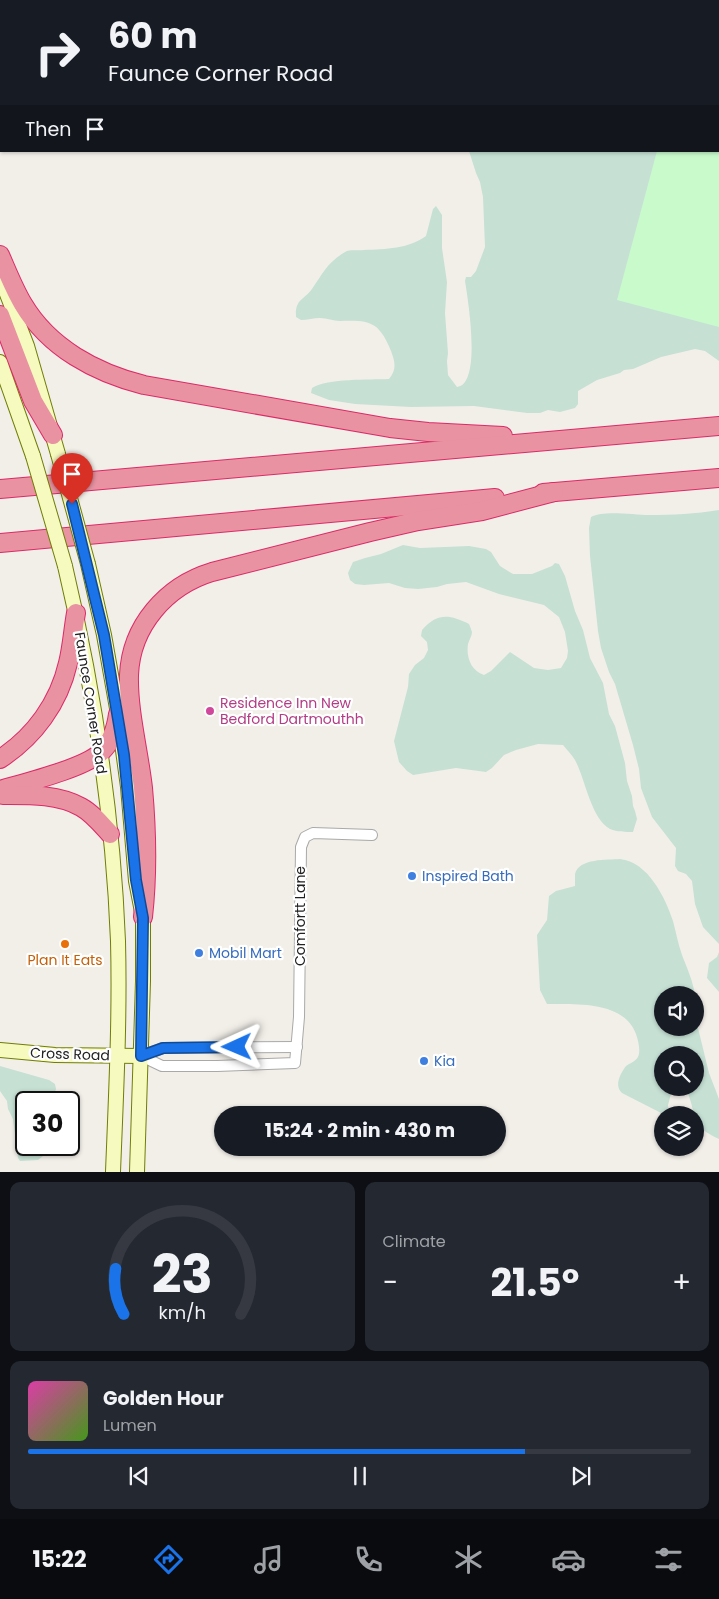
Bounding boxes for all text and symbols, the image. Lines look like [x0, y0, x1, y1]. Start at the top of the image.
text: 60 m [108, 11, 198, 60]
icon: right [25, 20, 90, 85]
text: Faunce Corner Road [108, 58, 333, 89]
icon: arrive [81, 115, 109, 143]
text: Then [25, 116, 71, 143]
pin [51, 453, 93, 504]
icon: arrive [58, 460, 86, 488]
street label: Faunce Corner Road [70, 631, 112, 775]
place label: Residence Inn New Bedford Dartmouthh [220, 693, 364, 729]
marker: Residence Inn New Bedford Dartmouthh [204, 705, 216, 717]
street label: Comfortt Lane [290, 866, 310, 966]
place label: Inspired Bath [422, 866, 514, 886]
marker: Inspired Bath [406, 870, 418, 882]
marker: Plan It Eats [59, 938, 71, 950]
place label: Mobil Mart [209, 943, 282, 963]
marker: Mobil Mart [193, 947, 205, 959]
place label: Plan It Eats [27, 950, 103, 970]
map controls [654, 986, 704, 1156]
button: sound [654, 986, 704, 1036]
position arrow [210, 1020, 262, 1072]
street label: Cross Road [30, 1043, 110, 1065]
button: search [654, 1046, 704, 1096]
place label: Kia [434, 1051, 455, 1071]
marker: Kia [418, 1055, 430, 1067]
speed limit sign: 30 [15, 1091, 80, 1156]
button: layers [654, 1106, 704, 1156]
text: 15:24 · 2 min · 430 m [265, 1117, 455, 1144]
text: Climate [383, 1230, 446, 1253]
text: 23 [152, 1238, 213, 1311]
text: 21.5° [490, 1256, 579, 1309]
text: − [383, 1263, 398, 1302]
text: + [672, 1263, 691, 1302]
text: km/h [158, 1300, 206, 1325]
text: Golden Hour [103, 1385, 224, 1412]
text: Lumen [103, 1414, 157, 1437]
icon: previous [125, 1462, 153, 1490]
icon: pause [346, 1462, 374, 1490]
icon: next [567, 1462, 595, 1490]
icon: directions [151, 1542, 186, 1577]
icon: music [251, 1542, 286, 1577]
icon: phone [351, 1542, 386, 1577]
icon: climate [451, 1542, 486, 1577]
icon: car [551, 1542, 586, 1577]
icon: filters [651, 1542, 686, 1577]
text: 15:22 [33, 1544, 86, 1575]

